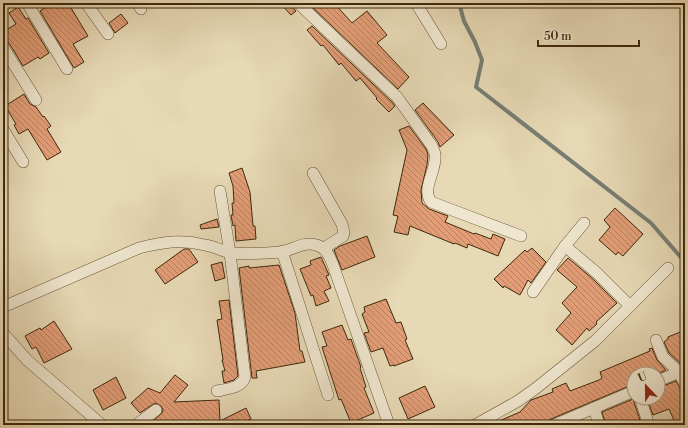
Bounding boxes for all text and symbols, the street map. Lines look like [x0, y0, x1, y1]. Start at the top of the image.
scale bar [538, 22, 639, 48]
text: 50 m [544, 29, 572, 44]
north arrow [626, 366, 666, 406]
text: U [636, 369, 650, 386]

